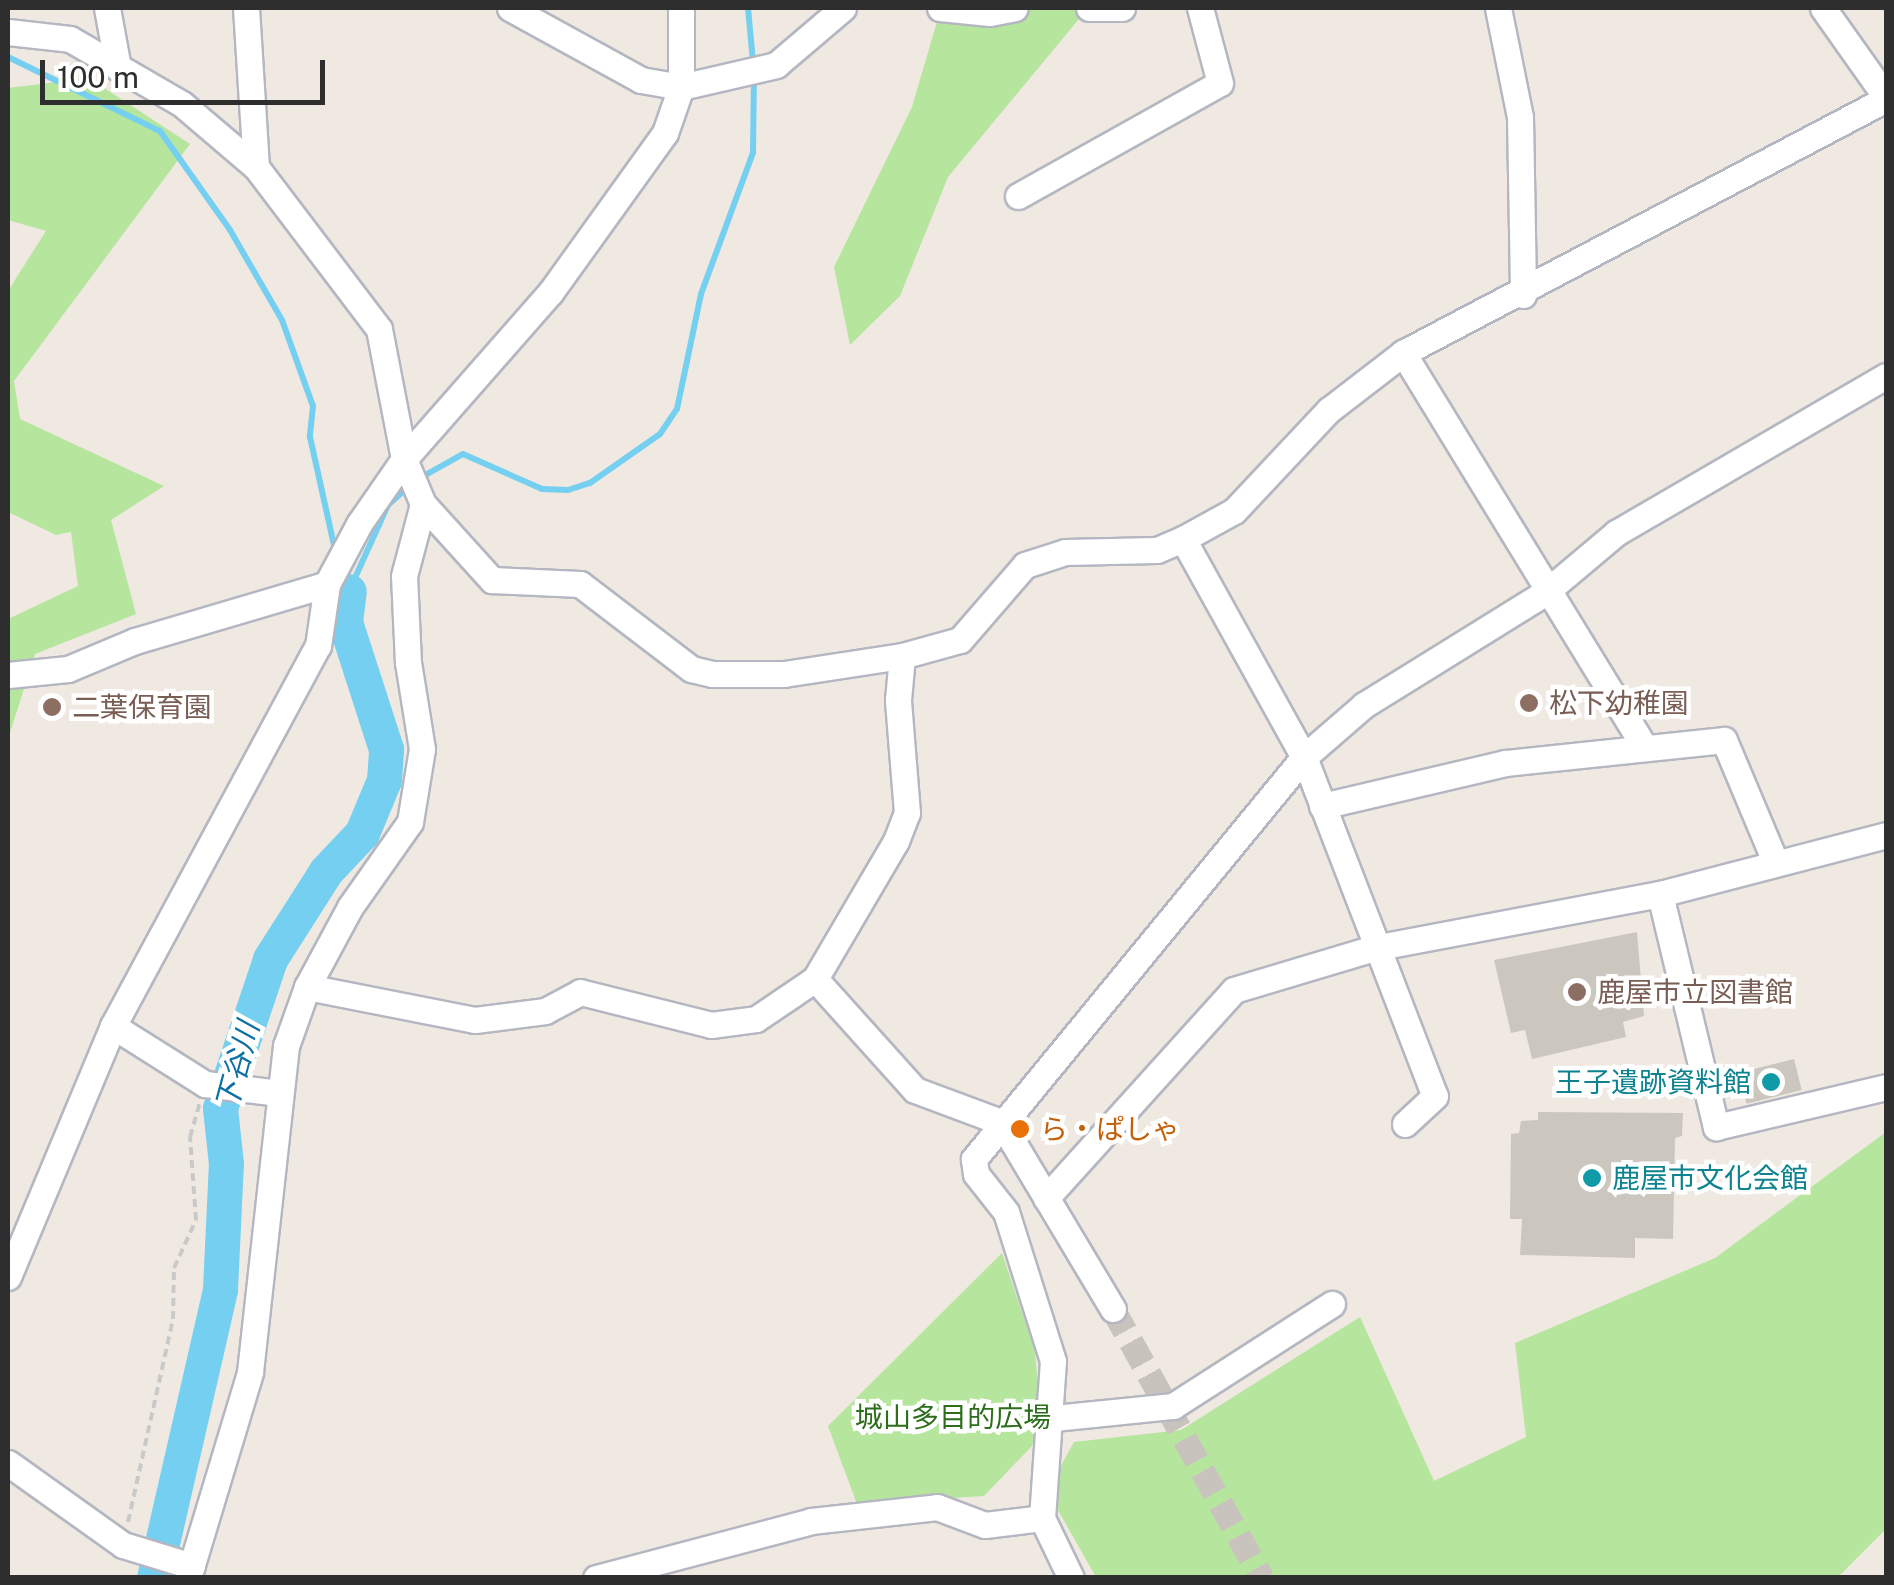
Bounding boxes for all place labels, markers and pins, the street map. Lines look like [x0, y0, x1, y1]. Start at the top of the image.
place label: 松下幼稚園 [1549, 686, 1689, 720]
place label: 二葉保育園 [72, 690, 212, 724]
marker: 松下幼稚園 [1518, 692, 1540, 714]
marker: 二葉保育園 [41, 696, 63, 718]
place label: 鹿屋市立図書館 [1597, 975, 1793, 1009]
marker: 鹿屋市立図書館 [1566, 981, 1588, 1003]
place label: 王子遺跡資料館 [1555, 1065, 1751, 1099]
marker: 王子遺跡資料館 [1760, 1071, 1782, 1093]
place label: ら・ぱしゃ [1040, 1112, 1180, 1146]
marker: ら・ぱしゃ [1009, 1118, 1031, 1140]
place label: 鹿屋市文化会館 [1612, 1161, 1808, 1195]
marker: 鹿屋市文化会館 [1581, 1167, 1603, 1189]

